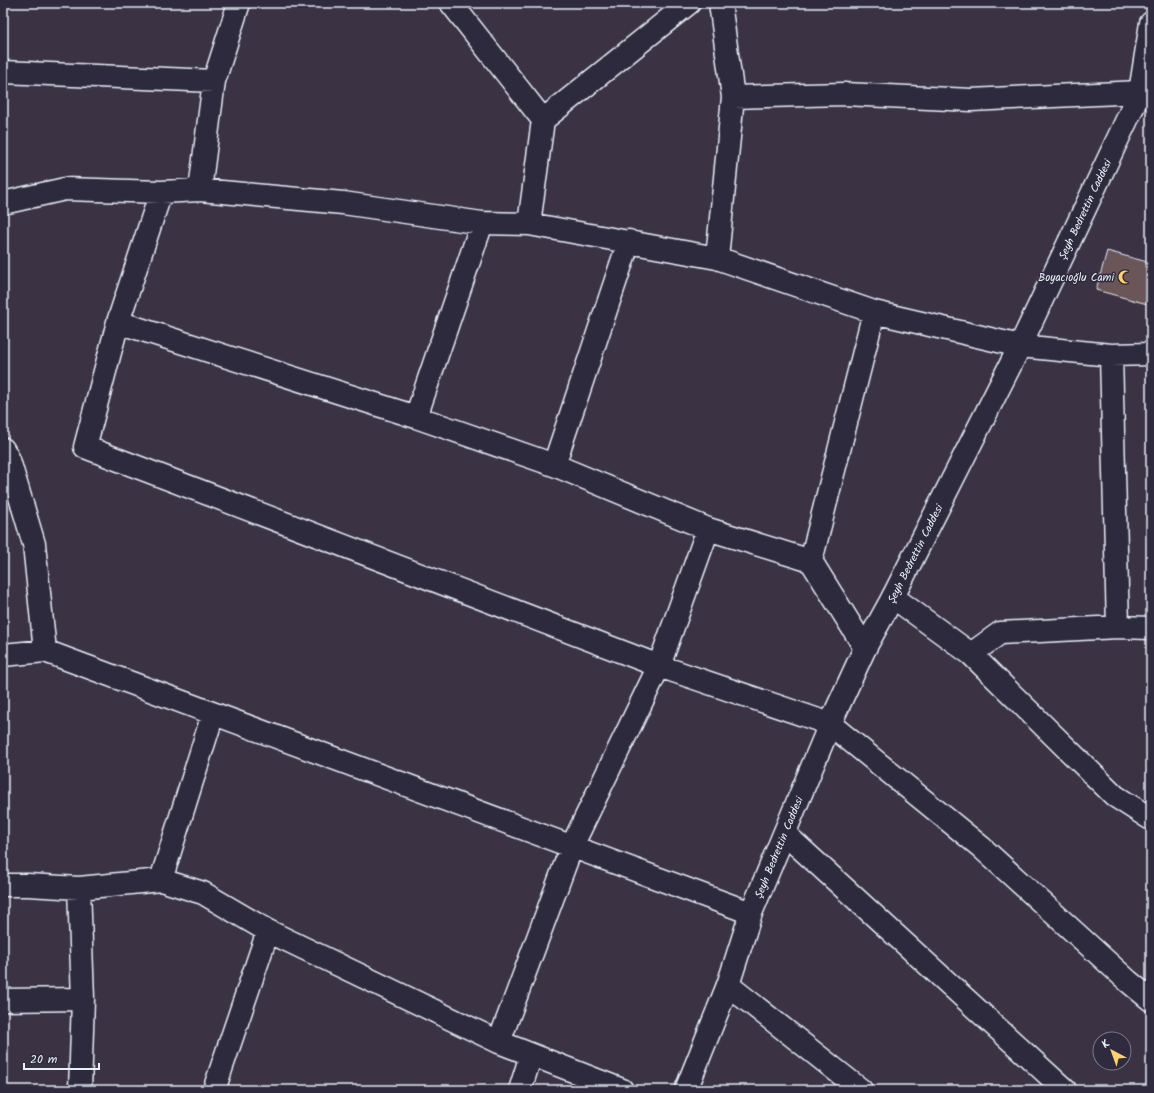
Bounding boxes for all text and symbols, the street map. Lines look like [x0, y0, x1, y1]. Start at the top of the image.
street label: Şeyh Bedrettin Caddesi [1054, 156, 1117, 263]
place label: Boyacıoğlu Cami [1038, 269, 1114, 287]
mosque icon: Boyacıoğlu Cami [1117, 269, 1133, 285]
street label: Şeyh Bedrettin Caddesi [883, 501, 949, 607]
street label: Şeyh Bedrettin Caddesi [750, 793, 809, 901]
north arrow [1092, 1031, 1132, 1071]
text: K [1098, 1035, 1115, 1053]
scale bar [24, 1045, 99, 1071]
text: 20 m [30, 1050, 58, 1069]

